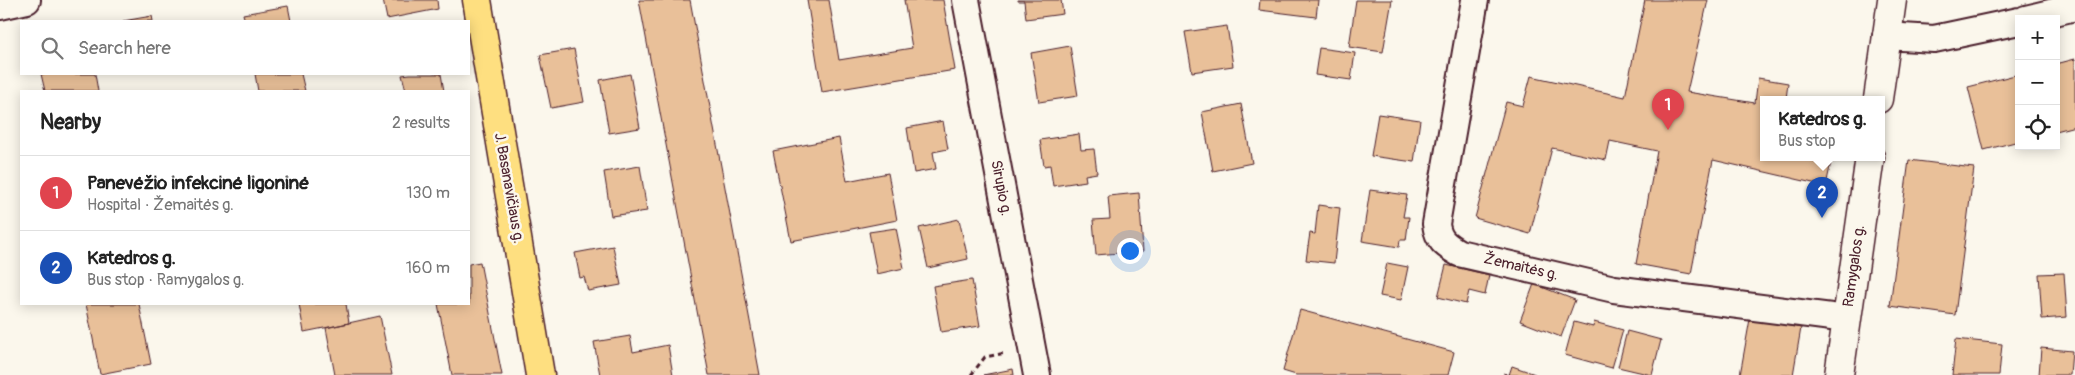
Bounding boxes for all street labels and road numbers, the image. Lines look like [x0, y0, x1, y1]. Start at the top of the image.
street label: J. Basanavičiaus g. [490, 131, 528, 245]
street label: Sirupio g. [986, 159, 1016, 217]
street label: Ramygalos g. [1839, 224, 1869, 308]
street label: Žemaitės g. [1482, 249, 1560, 285]

